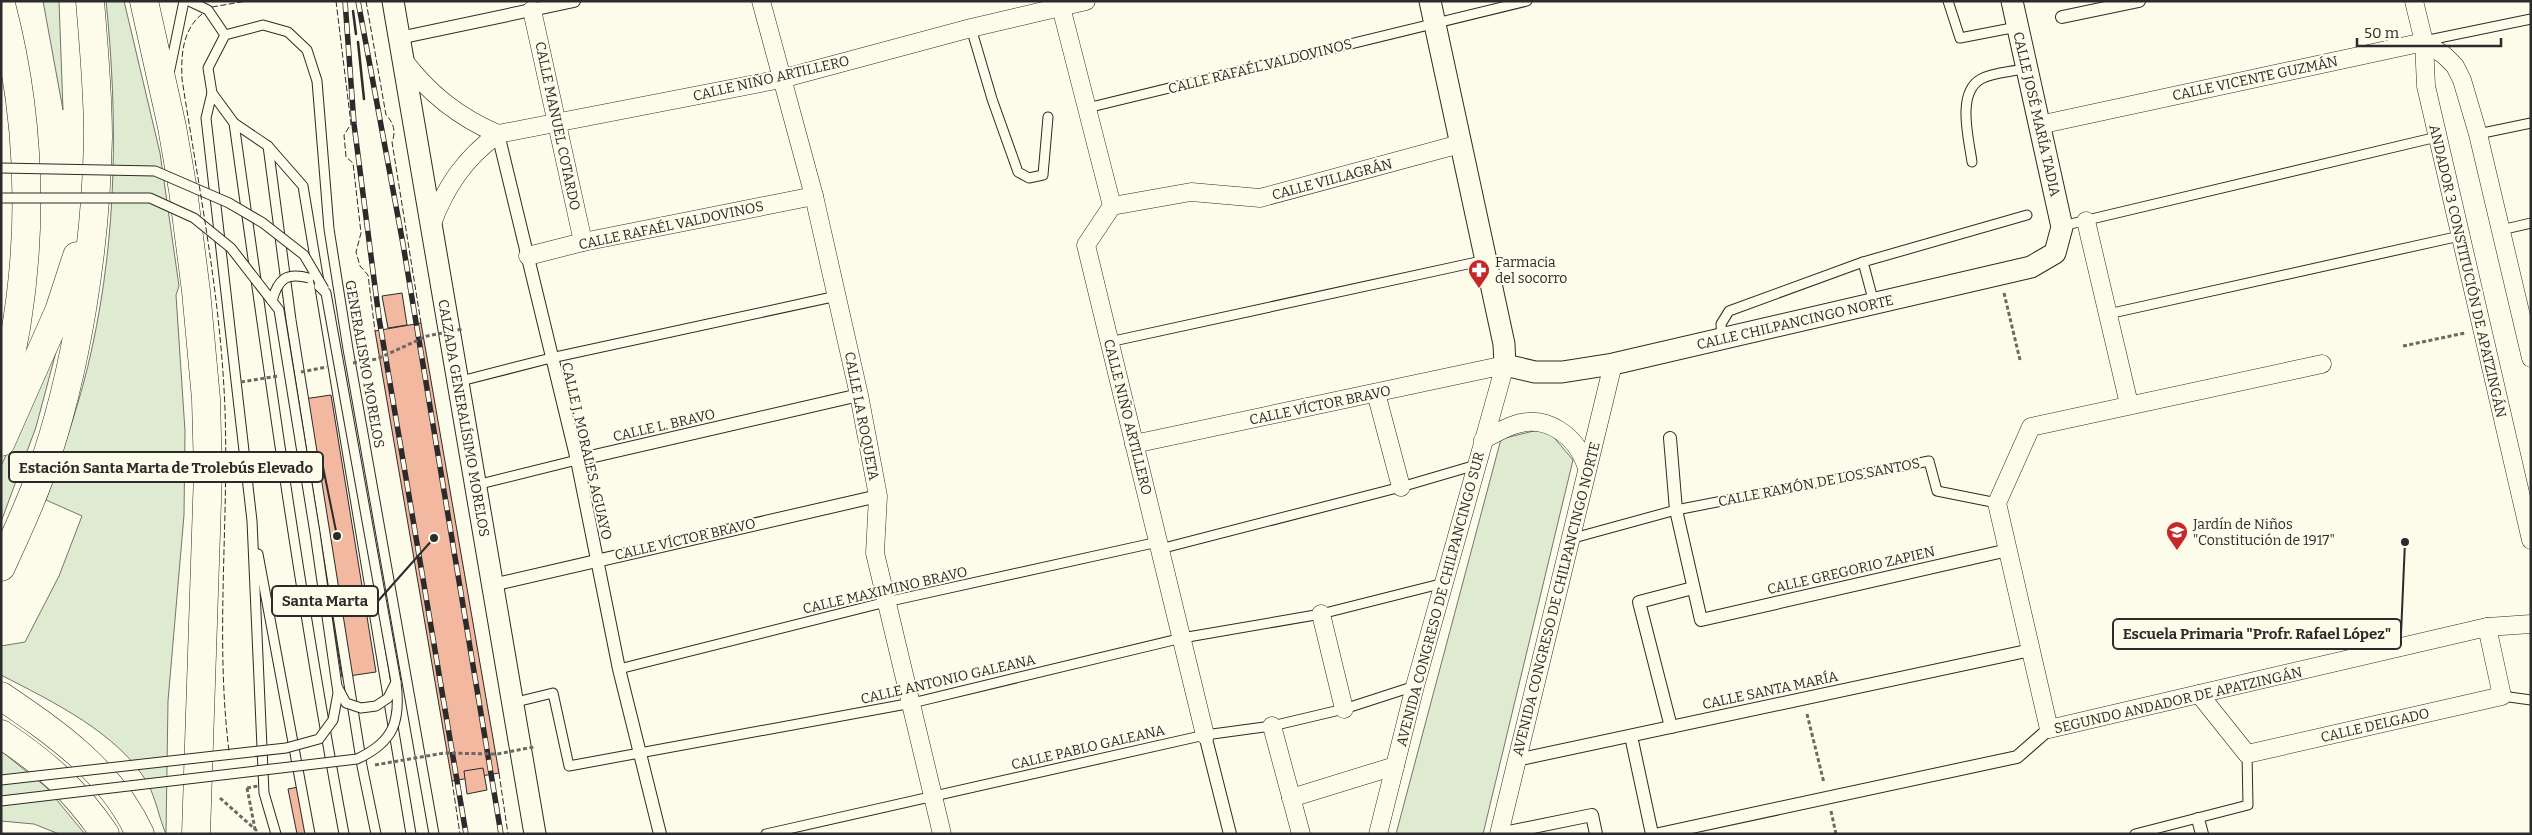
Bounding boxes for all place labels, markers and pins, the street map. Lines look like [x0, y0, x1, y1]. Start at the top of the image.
place label: Farmacia del socorro [1495, 254, 1567, 287]
pharmacy icon: Farmacia del socorro [1467, 258, 1491, 289]
callout: Estación Santa Marta de Trolebús Elevado [9, 452, 323, 482]
place label: Jardín de Niños "Constitución de 1917" [2192, 516, 2335, 549]
school or university icon: Jardín de Niños "Constitución de 1917" [2165, 520, 2189, 551]
callout: Santa Marta [272, 586, 378, 616]
callout: Escuela Primaria "Profr. Rafael López" [2113, 619, 2401, 649]

